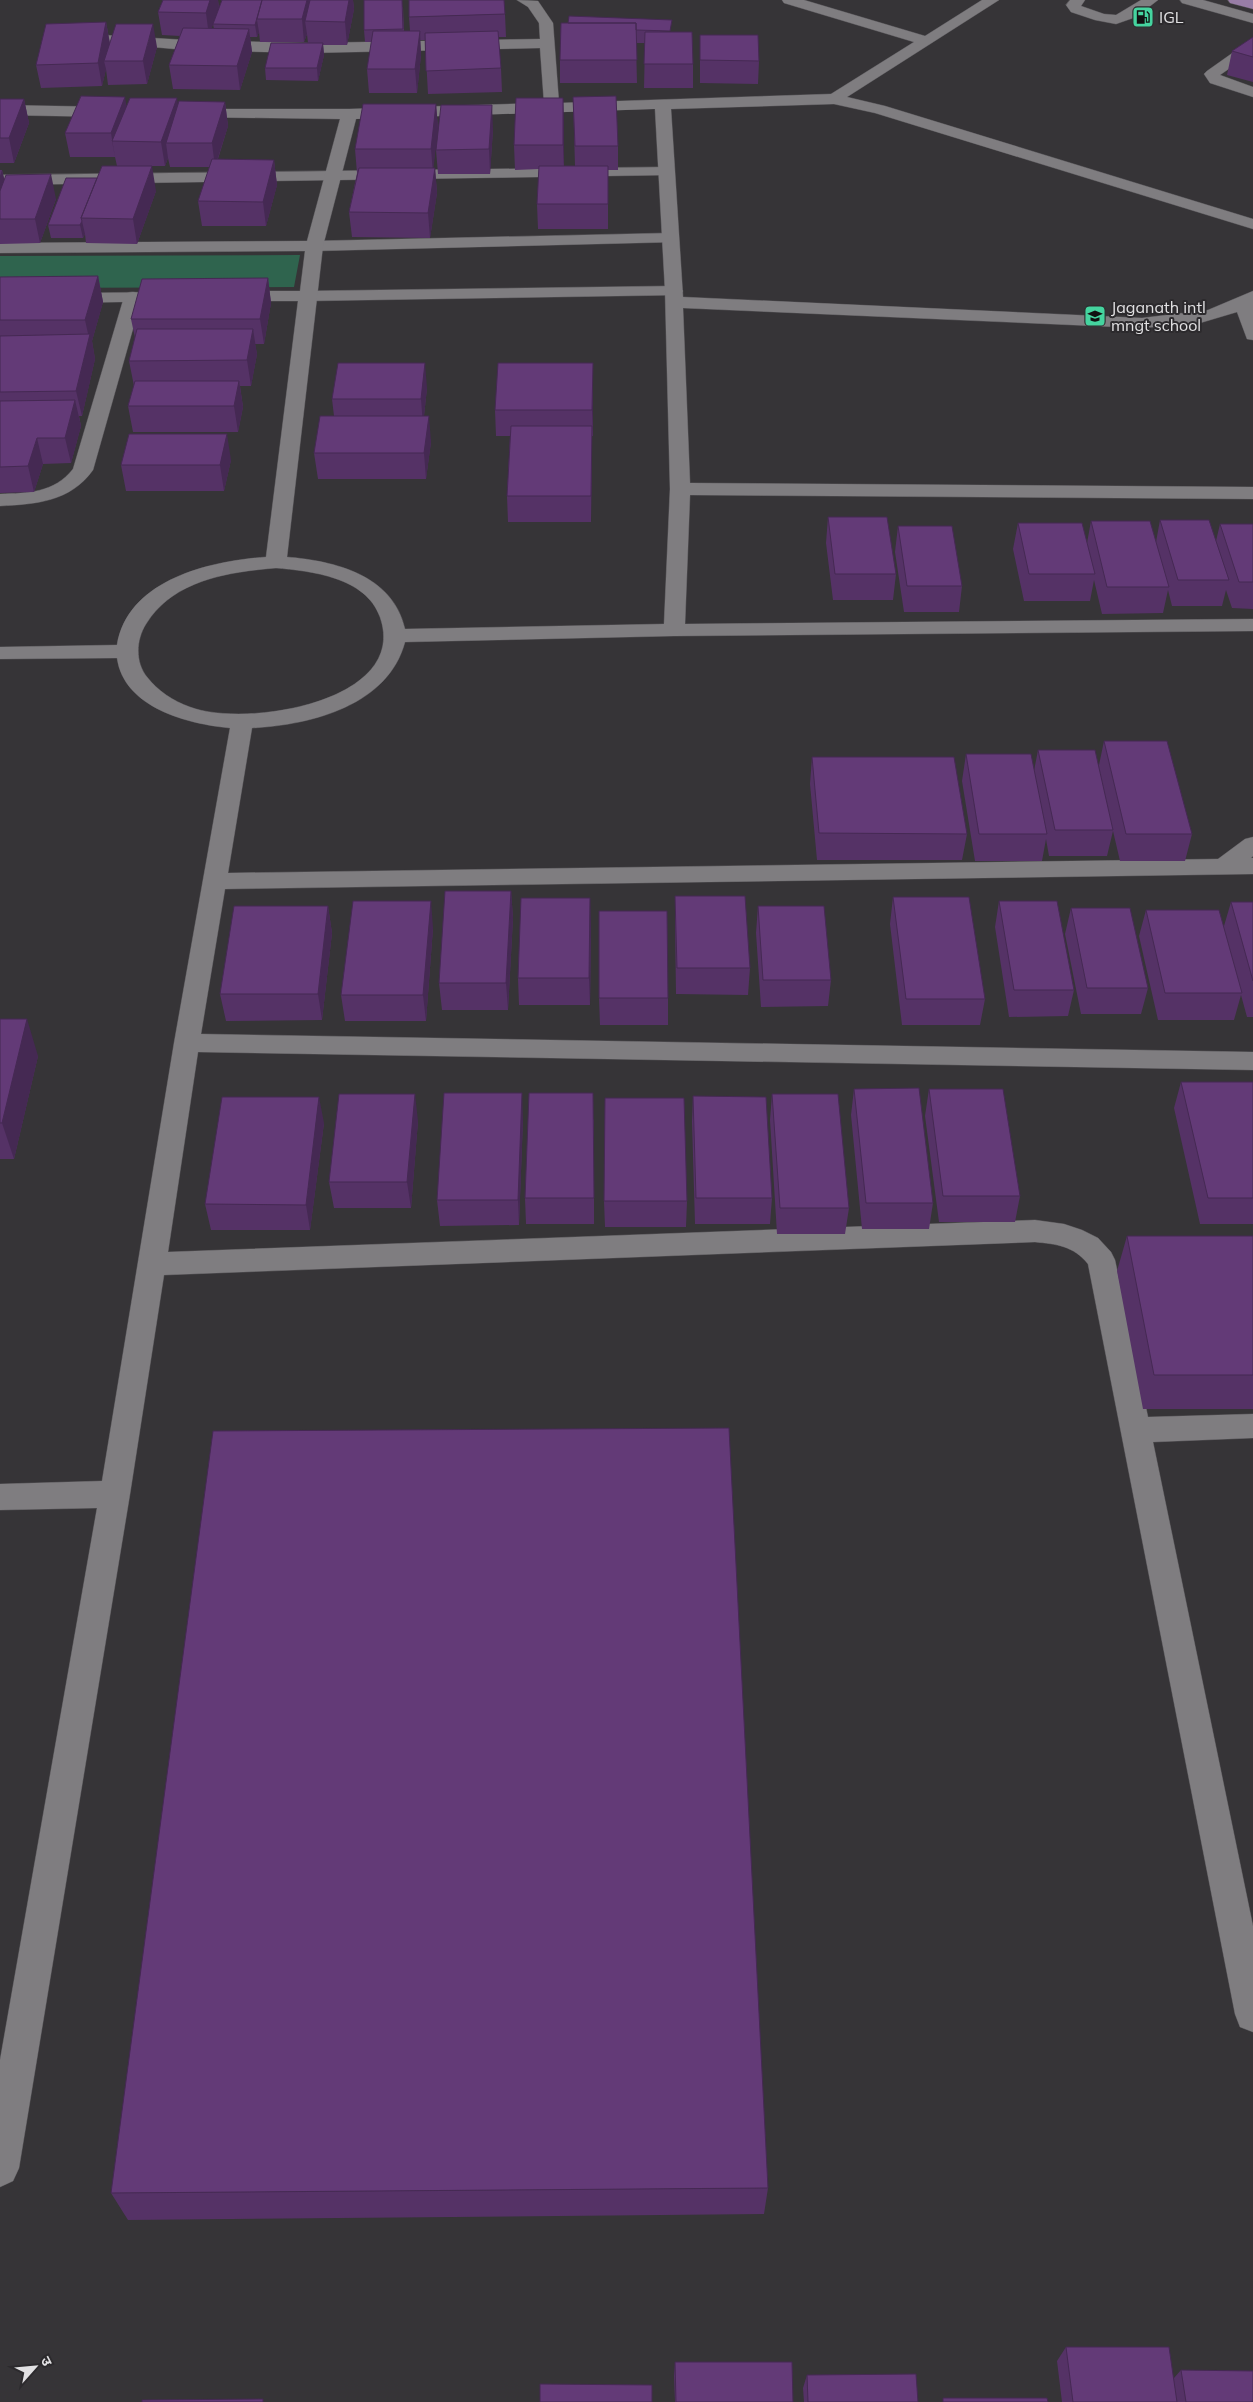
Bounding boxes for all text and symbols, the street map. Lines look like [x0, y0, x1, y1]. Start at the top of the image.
fuel station icon: IGL [1131, 5, 1155, 29]
place label: IGL [1159, 7, 1184, 27]
place label: Jaganath intl mngt school [1111, 297, 1206, 335]
school or university icon: Jaganath intl mngt school [1083, 304, 1107, 328]
north arrow [10, 2342, 60, 2392]
text: उ [37, 2353, 57, 2370]

